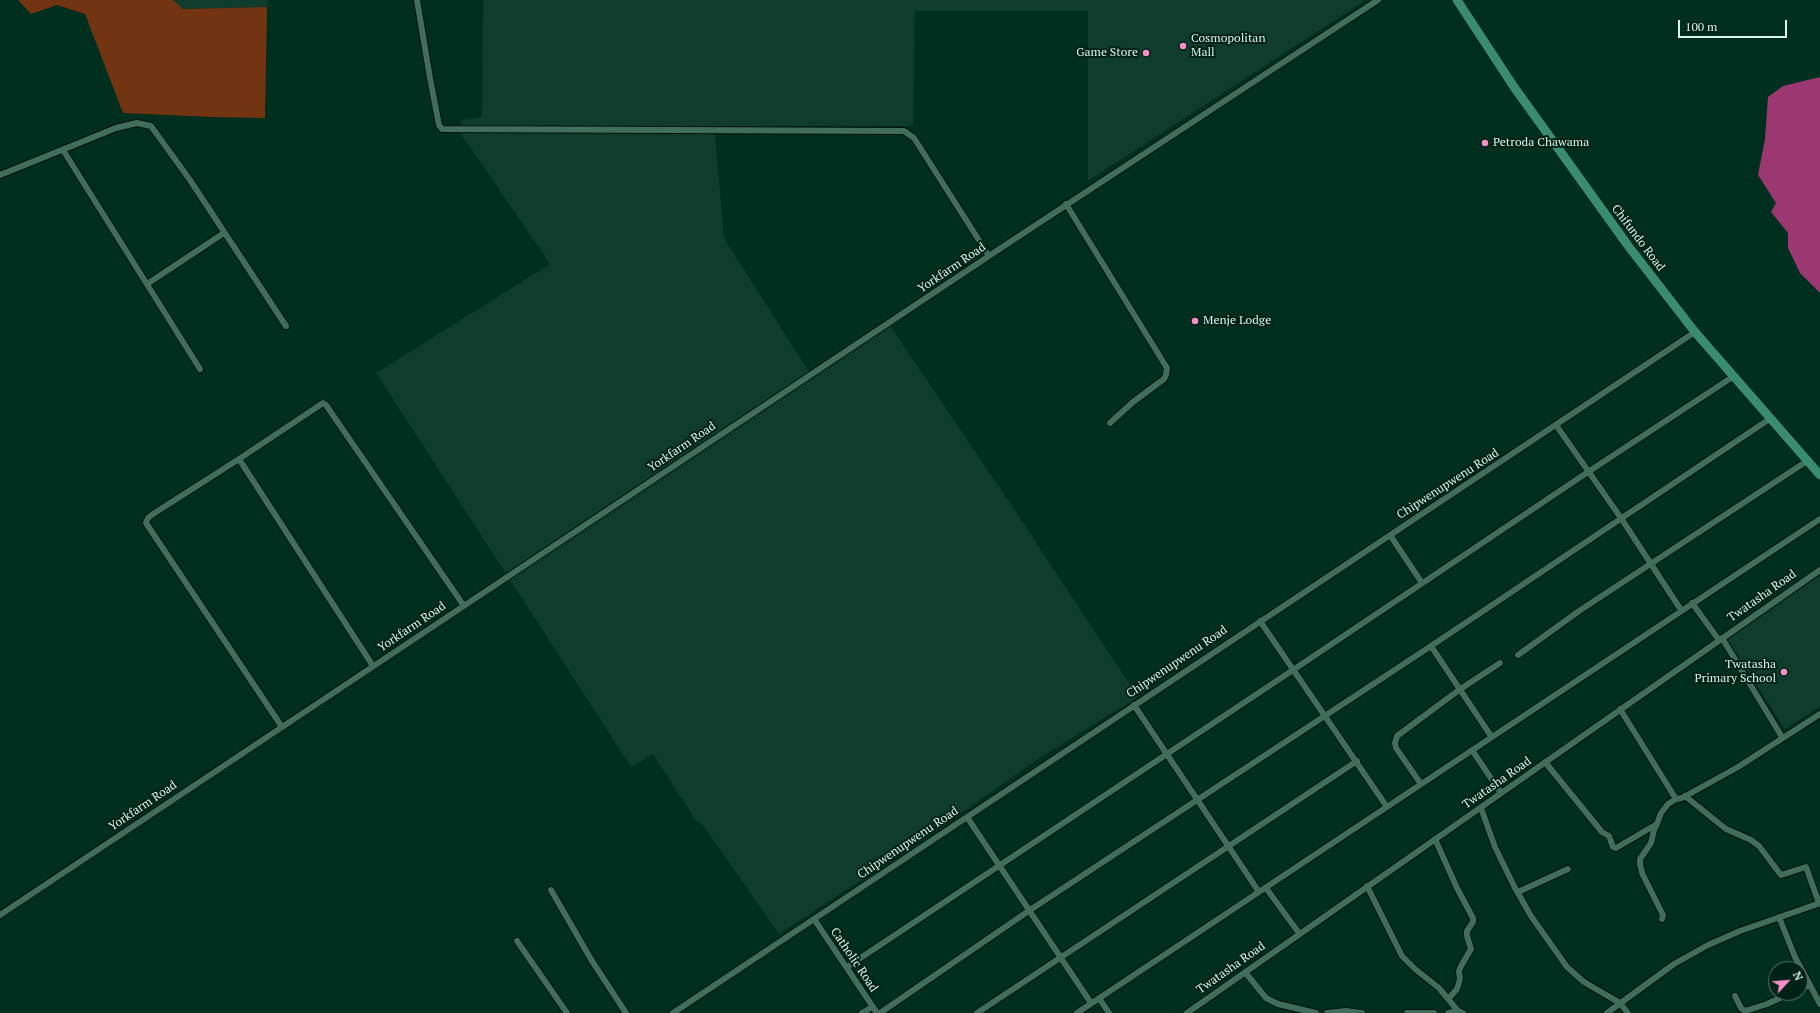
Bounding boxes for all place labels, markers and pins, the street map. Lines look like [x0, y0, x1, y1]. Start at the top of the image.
place label: Cosmopolitan Mall [1191, 32, 1266, 60]
marker: Cosmopolitan Mall [1178, 41, 1188, 51]
place label: Game Store [1076, 46, 1138, 60]
marker: Game Store [1141, 48, 1151, 58]
place label: Petroda Chawama [1493, 136, 1589, 150]
marker: Petroda Chawama [1480, 138, 1490, 148]
place label: Menje Lodge [1203, 314, 1271, 328]
marker: Menje Lodge [1190, 316, 1200, 326]
place label: Twatasha Primary School [1694, 658, 1776, 686]
marker: Twatasha Primary School [1779, 667, 1789, 677]

